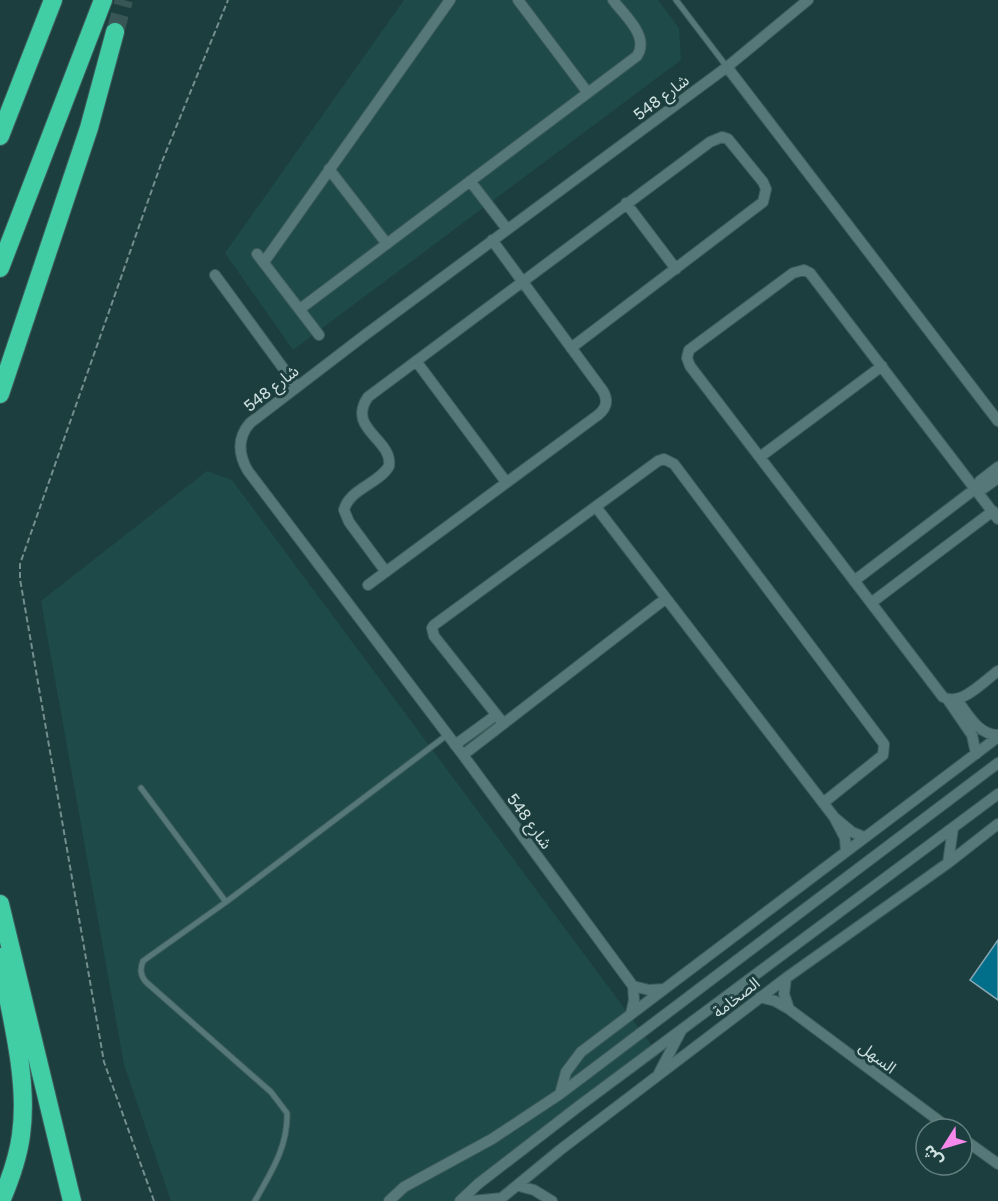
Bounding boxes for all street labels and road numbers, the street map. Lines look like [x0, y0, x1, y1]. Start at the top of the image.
street label: شارع 548 [629, 70, 694, 127]
street label: شارع 548 [240, 360, 304, 418]
street label: شارع 548 [501, 789, 557, 855]
street label: الصخامة [708, 972, 764, 1022]
street label: السهل [855, 1037, 901, 1077]

